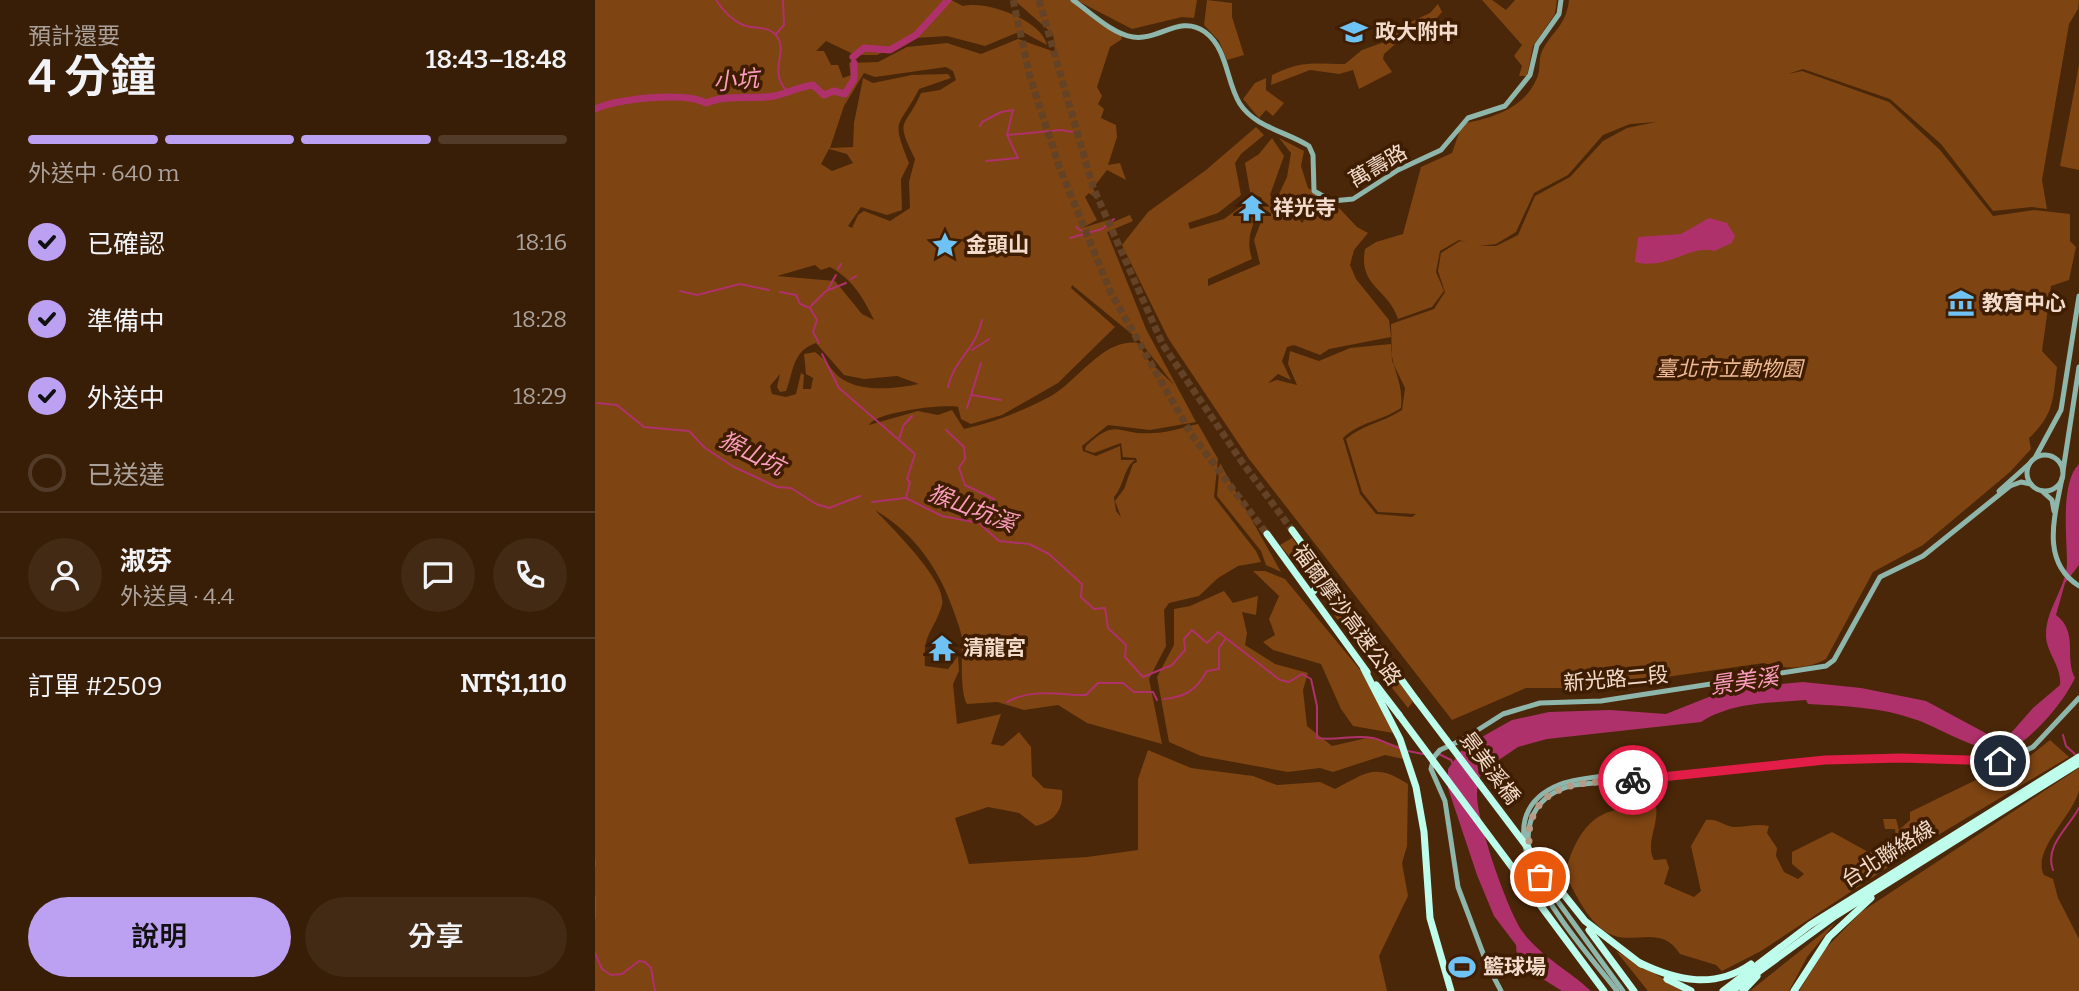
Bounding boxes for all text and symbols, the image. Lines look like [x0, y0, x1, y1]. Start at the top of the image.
school or university icon: 政大附中 [1339, 17, 1369, 47]
place label: 政大附中 [1375, 19, 1459, 45]
text: 預計還要 [28, 22, 120, 50]
text: 18:43–18:48 [425, 44, 567, 75]
text: 4 分鐘 [28, 49, 156, 104]
water label: 小坑 [712, 64, 763, 96]
street label: 萬壽路 [1344, 139, 1412, 193]
text: 外送中 · 640 m [28, 159, 179, 187]
temple icon: 祥光寺 [1237, 193, 1267, 223]
place label: 祥光寺 [1273, 195, 1336, 221]
icon: check [28, 223, 66, 261]
text: 18:16 [516, 228, 567, 256]
text: 已確認 [87, 229, 165, 260]
place icon: 金頭山 [930, 230, 960, 260]
place label: 金頭山 [966, 232, 1029, 258]
museum icon: 教育中心 [1946, 288, 1976, 318]
place label: 教育中心 [1982, 290, 2066, 316]
icon: check [28, 300, 66, 338]
text: 18:28 [513, 305, 567, 333]
text: 準備中 [87, 306, 165, 337]
park label: 臺北市立動物園 [1656, 356, 1805, 382]
icon: check [28, 377, 66, 415]
text: 18:29 [513, 382, 567, 410]
text: 外送中 [87, 383, 165, 414]
water label: 猴山坑 [715, 425, 792, 482]
text: 已送達 [87, 460, 165, 491]
water label: 猴山坑溪 [924, 478, 1023, 539]
button: person [28, 538, 102, 612]
button: chat [401, 538, 475, 612]
button: phone [493, 538, 567, 612]
street label: 福爾摩沙高速公路 [1287, 539, 1407, 691]
text: 淑芬 [120, 546, 172, 577]
text: 外送員 · 4.4 [120, 582, 234, 610]
temple icon: 清龍宮 [927, 633, 957, 663]
place label: 清龍宮 [963, 635, 1026, 661]
street label: 新光路二段 [1563, 661, 1669, 697]
water label: 景美溪 [1708, 662, 1783, 700]
text: NT$1,110 [460, 668, 567, 699]
text: 訂單 #2509 [28, 671, 163, 702]
street label: 景美溪橋 [1454, 727, 1526, 809]
pin [1970, 731, 2030, 791]
icon: home [1981, 742, 2019, 780]
courier [1598, 745, 1668, 815]
icon: bike [1614, 761, 1652, 799]
street label: 台北聯絡線 [1837, 815, 1939, 893]
pin [1510, 847, 1570, 907]
icon: bag [1521, 858, 1559, 896]
button: 說明 [28, 897, 291, 977]
button: 分享 [305, 897, 567, 977]
sports icon: 籃球場 [1447, 952, 1477, 982]
place label: 籃球場 [1483, 954, 1546, 980]

